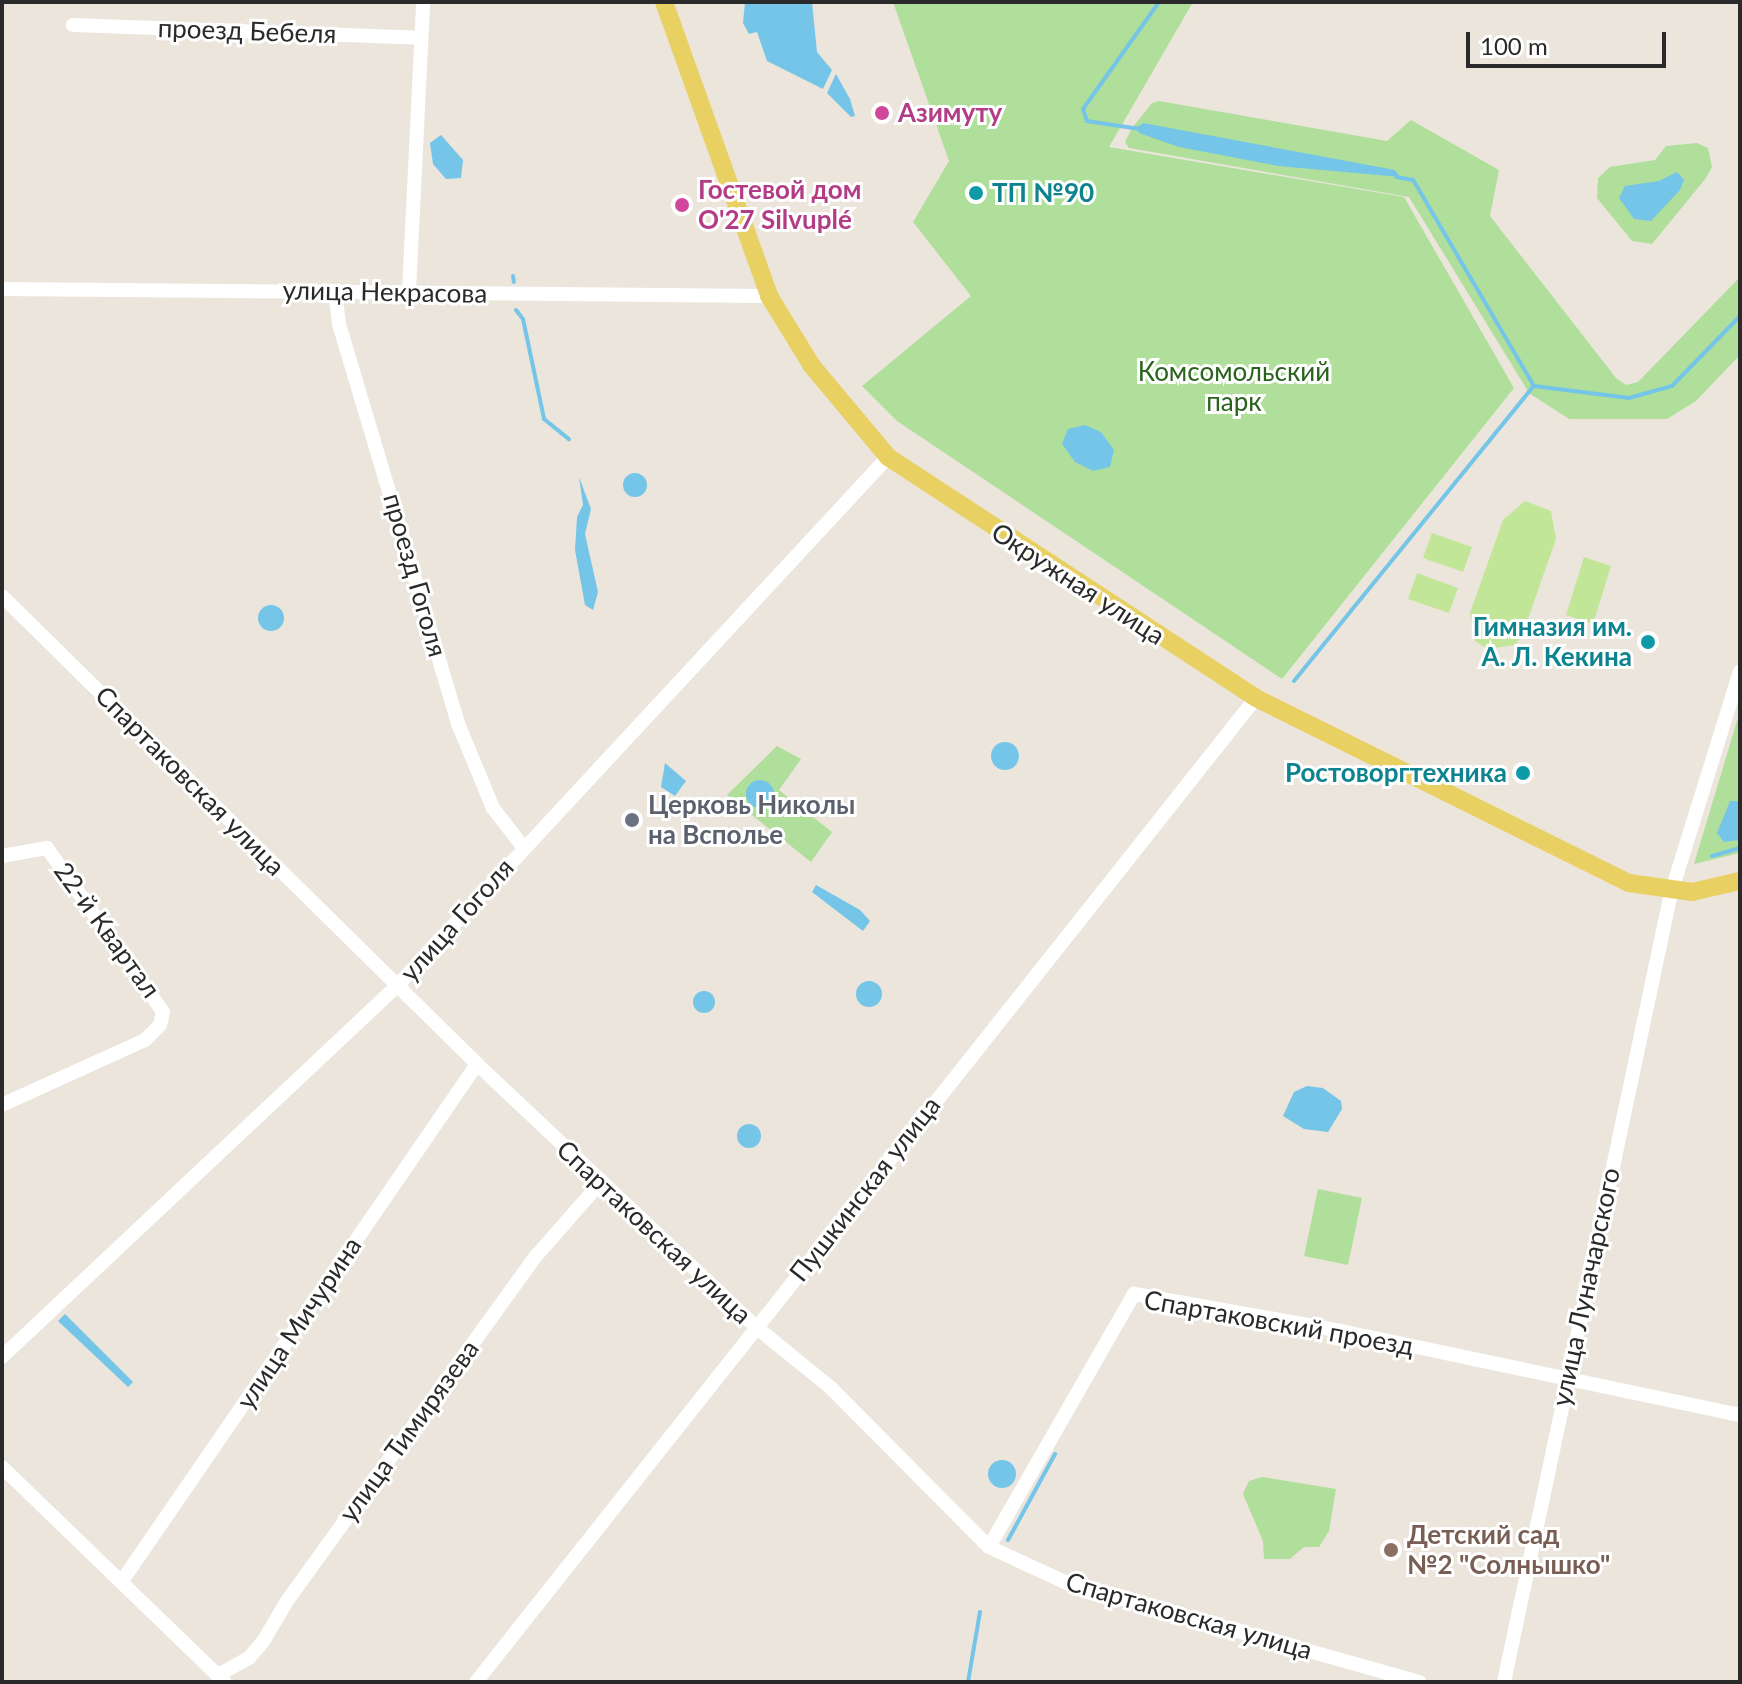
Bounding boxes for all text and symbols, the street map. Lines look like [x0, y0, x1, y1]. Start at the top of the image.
street label: проезд Бебеля [157, 12, 337, 50]
scale bar [1470, 16, 1670, 66]
text: 100 m [1480, 31, 1548, 60]
place label: Азимуту [898, 97, 1002, 129]
marker: Азимуту [873, 104, 891, 122]
place label: Гостевой дом O'27 Silvuplé [698, 174, 861, 236]
place label: ТП №90 [992, 177, 1094, 209]
marker: ТП №90 [967, 184, 985, 202]
marker: Гостевой дом O'27 Silvuplé [673, 196, 691, 214]
street label: улица Некрасова [282, 275, 488, 309]
park label: Комсомольский парк [1138, 356, 1330, 418]
street label: проезд Гоголя [377, 490, 453, 660]
street label: Окружная улица [986, 516, 1170, 652]
place label: Гимназия им. А. Л. Кекина [1473, 611, 1632, 672]
marker: Гимназия им. А. Л. Кекина [1639, 633, 1657, 651]
street label: Спартаковская улица [89, 680, 291, 882]
place label: Ростоворгтехника [1285, 757, 1507, 789]
marker: Ростоворгтехника [1514, 764, 1532, 782]
place label: Церковь Николы на Всполье [648, 789, 855, 850]
marker: Церковь Николы на Всполье [623, 811, 641, 829]
street label: улица Гоголя [394, 852, 520, 988]
street label: 22-й Квартал [47, 856, 167, 1004]
street label: Пушкинская улица [783, 1090, 947, 1288]
street label: Спартаковская улица [550, 1134, 758, 1330]
street label: улица Луначарского [1545, 1165, 1627, 1409]
street label: улица Мичурина [230, 1231, 368, 1415]
street label: Спартаковский проезд [1142, 1284, 1416, 1362]
street label: улица Тимирязева [333, 1334, 485, 1528]
place label: Детский сад №2 "Солнышко" [1407, 1519, 1610, 1580]
marker: Детский сад №2 "Солнышко" [1382, 1541, 1400, 1559]
street label: Спартаковская улица [1062, 1566, 1316, 1666]

